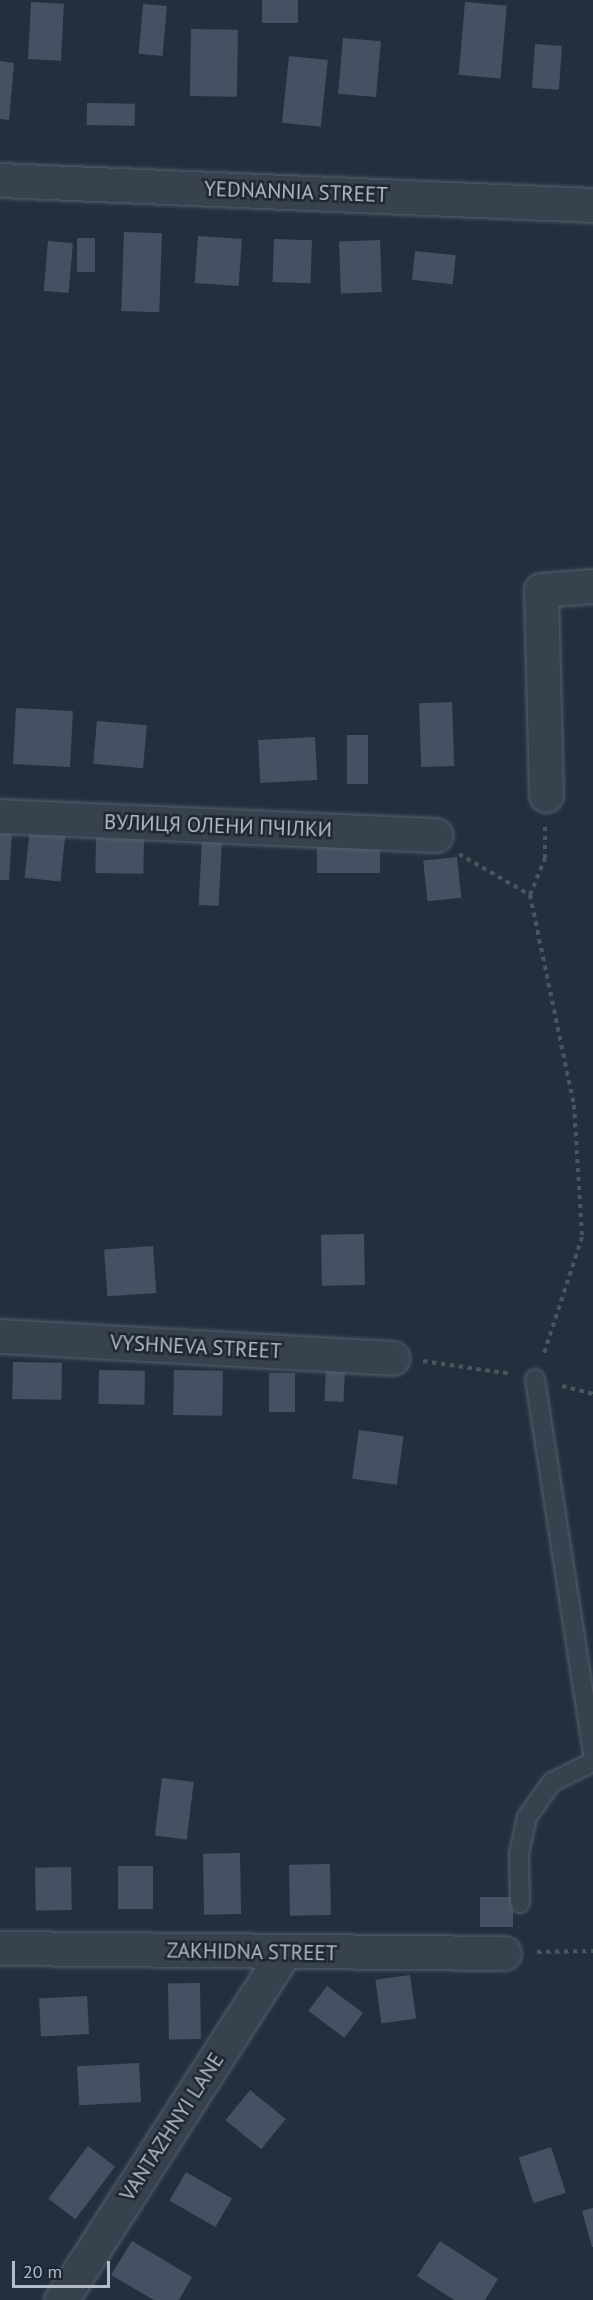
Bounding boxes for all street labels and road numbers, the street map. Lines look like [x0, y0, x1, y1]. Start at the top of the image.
street label: YEDNANNIA STREET [203, 176, 389, 208]
street label: ВУЛИЦЯ ОЛЕНИ ПЧІЛКИ [104, 809, 332, 843]
street label: VYSHNEVA STREET [109, 1330, 283, 1364]
street label: ZAKHIDNA STREET [166, 1938, 338, 1966]
street label: VANTAZHNYI LANE [115, 2048, 229, 2206]

